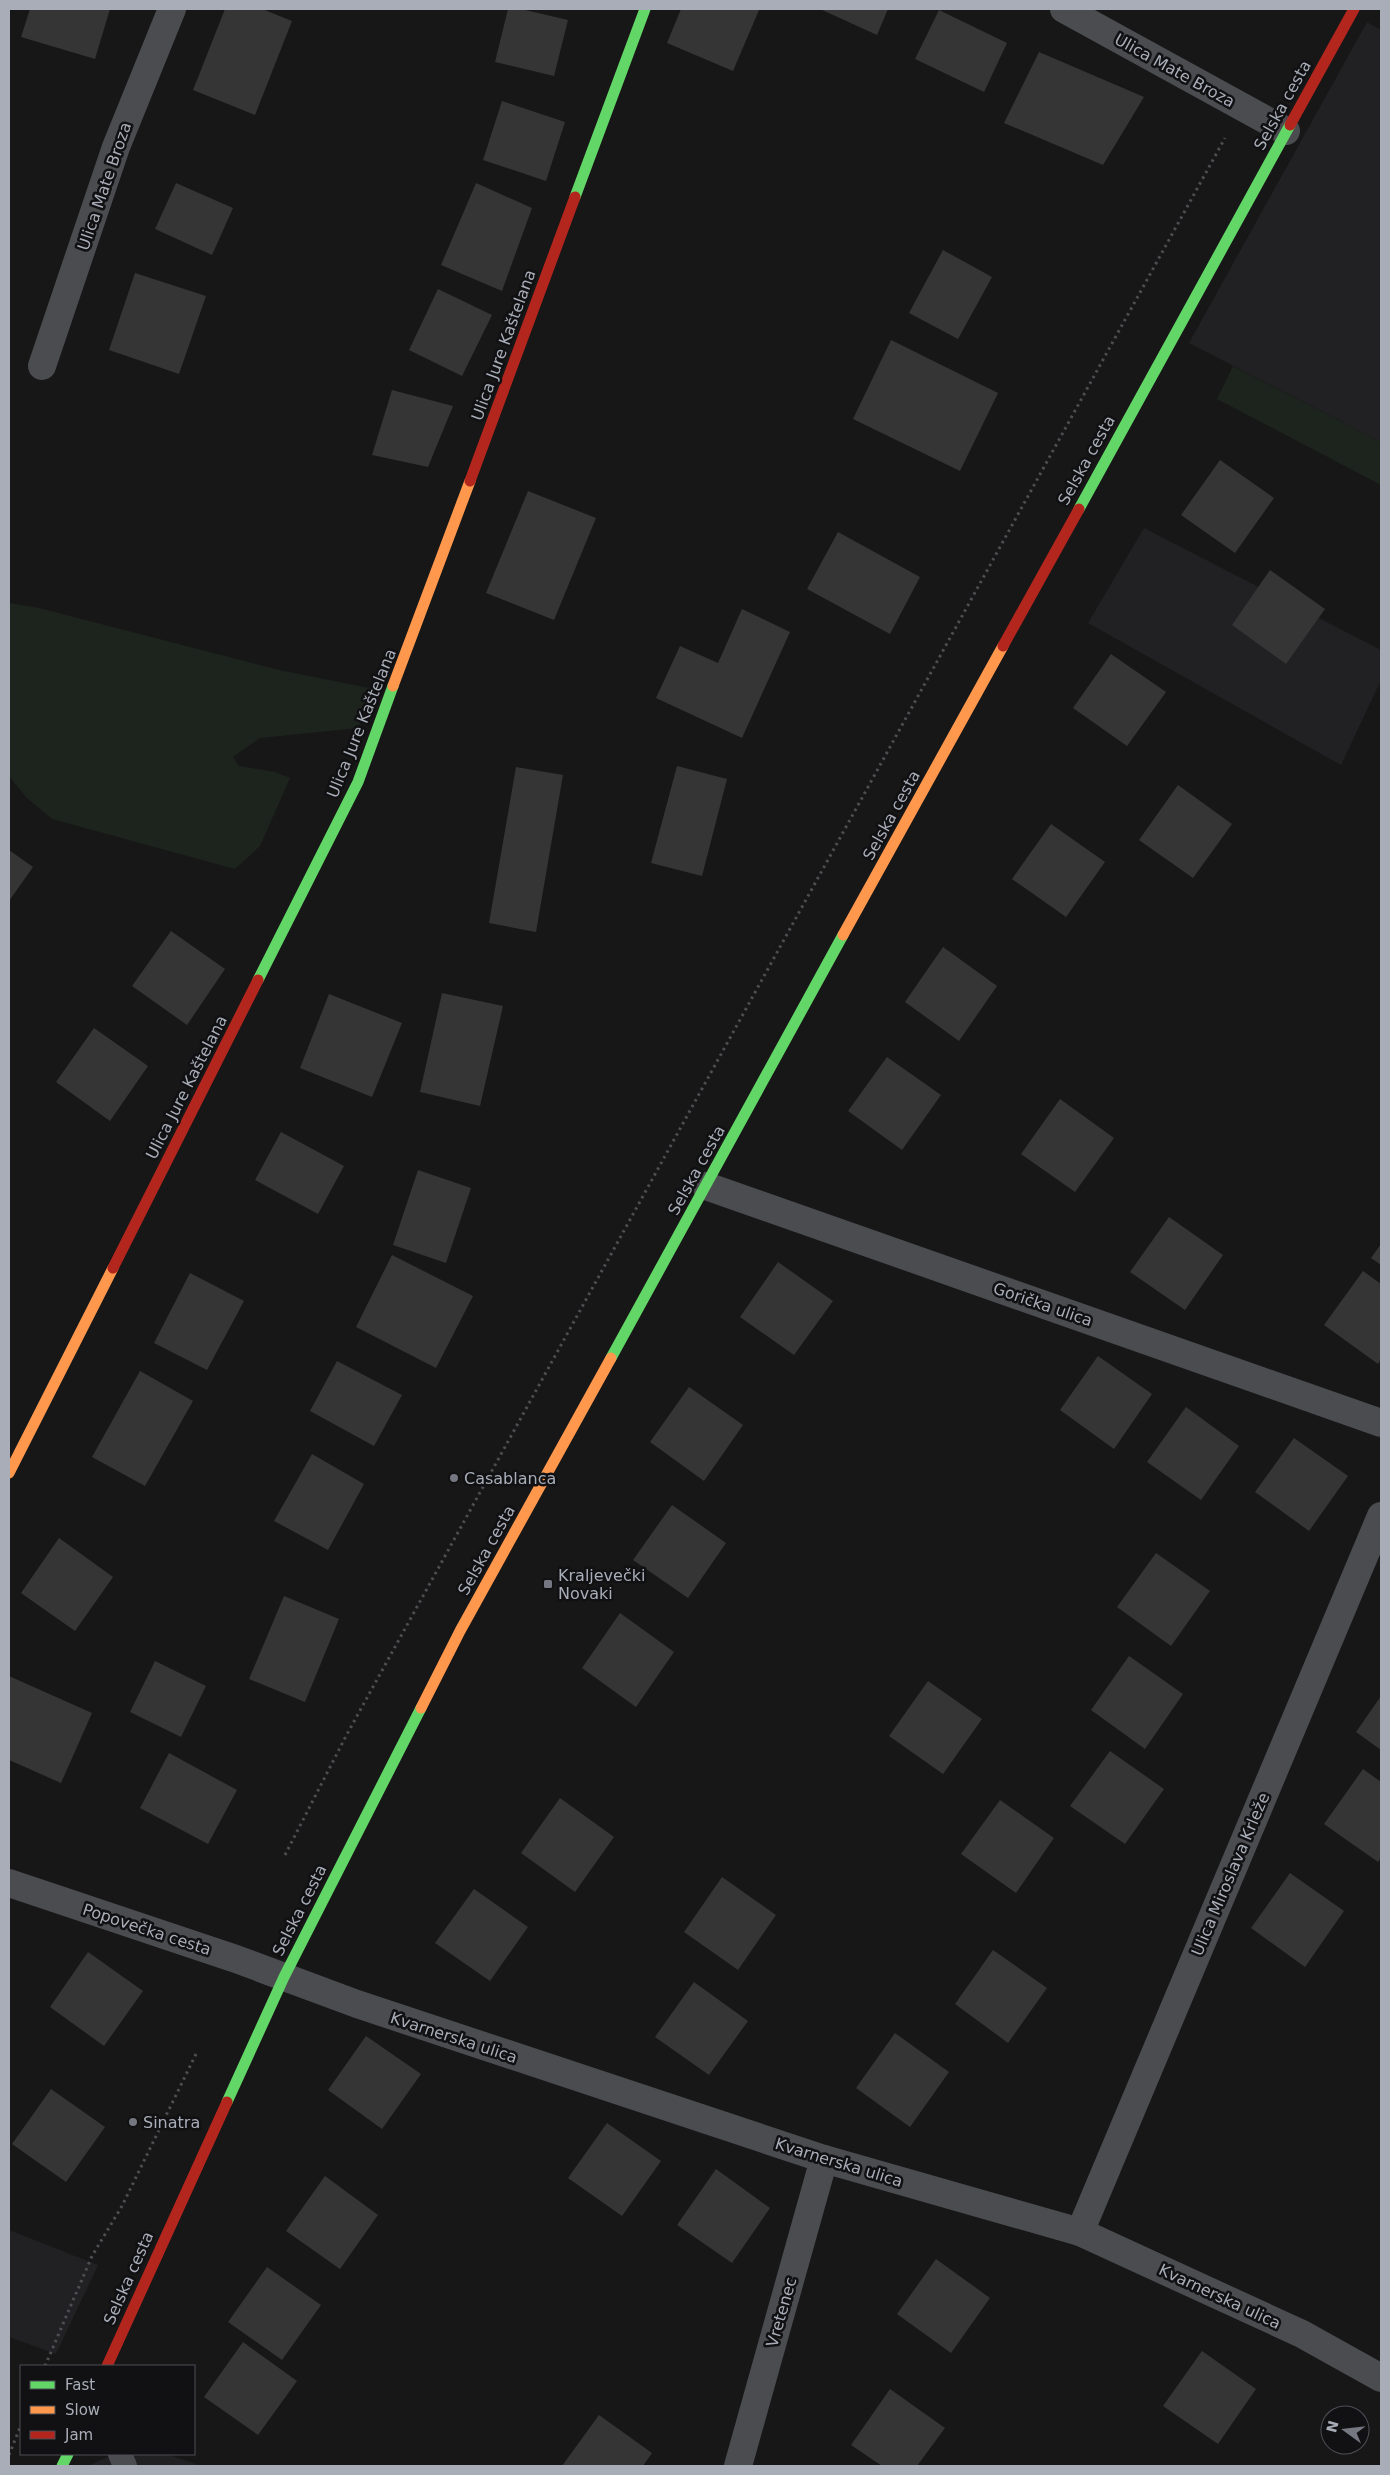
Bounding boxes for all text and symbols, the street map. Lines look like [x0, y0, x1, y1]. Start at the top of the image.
street label: Ulica Mate Broza [1111, 30, 1238, 111]
street label: Selska cesta [1250, 57, 1315, 153]
street label: Ulica Mate Broza [74, 120, 135, 253]
street label: Ulica Jure Kaštelana [467, 267, 540, 423]
street label: Selska cesta [1054, 412, 1119, 508]
street label: Ulica Jure Kaštelana [323, 646, 400, 800]
street label: Selska cesta [859, 767, 924, 863]
street label: Ulica Jure Kaštelana [142, 1012, 231, 1162]
street label: Selska cesta [664, 1122, 729, 1218]
street label: Gorička ulica [991, 1279, 1095, 1330]
place label: Casablanca [464, 1469, 556, 1488]
marker: Casablanca [448, 1472, 460, 1484]
street label: Selska cesta [454, 1502, 519, 1598]
place label: Kraljevečki Novaki [558, 1566, 645, 1603]
marker: Kraljevečki Novaki [542, 1578, 554, 1590]
street label: Ulica Miroslava Krleže [1188, 1790, 1273, 1959]
street label: Selska cesta [268, 1861, 331, 1959]
street label: Popovečka cesta [80, 1900, 213, 1959]
street label: Kvarnerska ulica [388, 2008, 520, 2067]
place label: Sinatra [143, 2113, 200, 2132]
marker: Sinatra [127, 2116, 139, 2128]
street label: Kvarnerska ulica [773, 2134, 905, 2191]
street label: Selska cesta [99, 2229, 157, 2328]
street label: Kvarnerska ulica [1156, 2260, 1284, 2333]
street label: Vretenec [762, 2275, 801, 2349]
legend [20, 2365, 195, 2455]
text: Fast [65, 2376, 95, 2394]
text: Slow [65, 2401, 100, 2419]
north arrow [1320, 2405, 1370, 2455]
text: N [1323, 2419, 1342, 2434]
text: Jam [64, 2426, 93, 2444]

